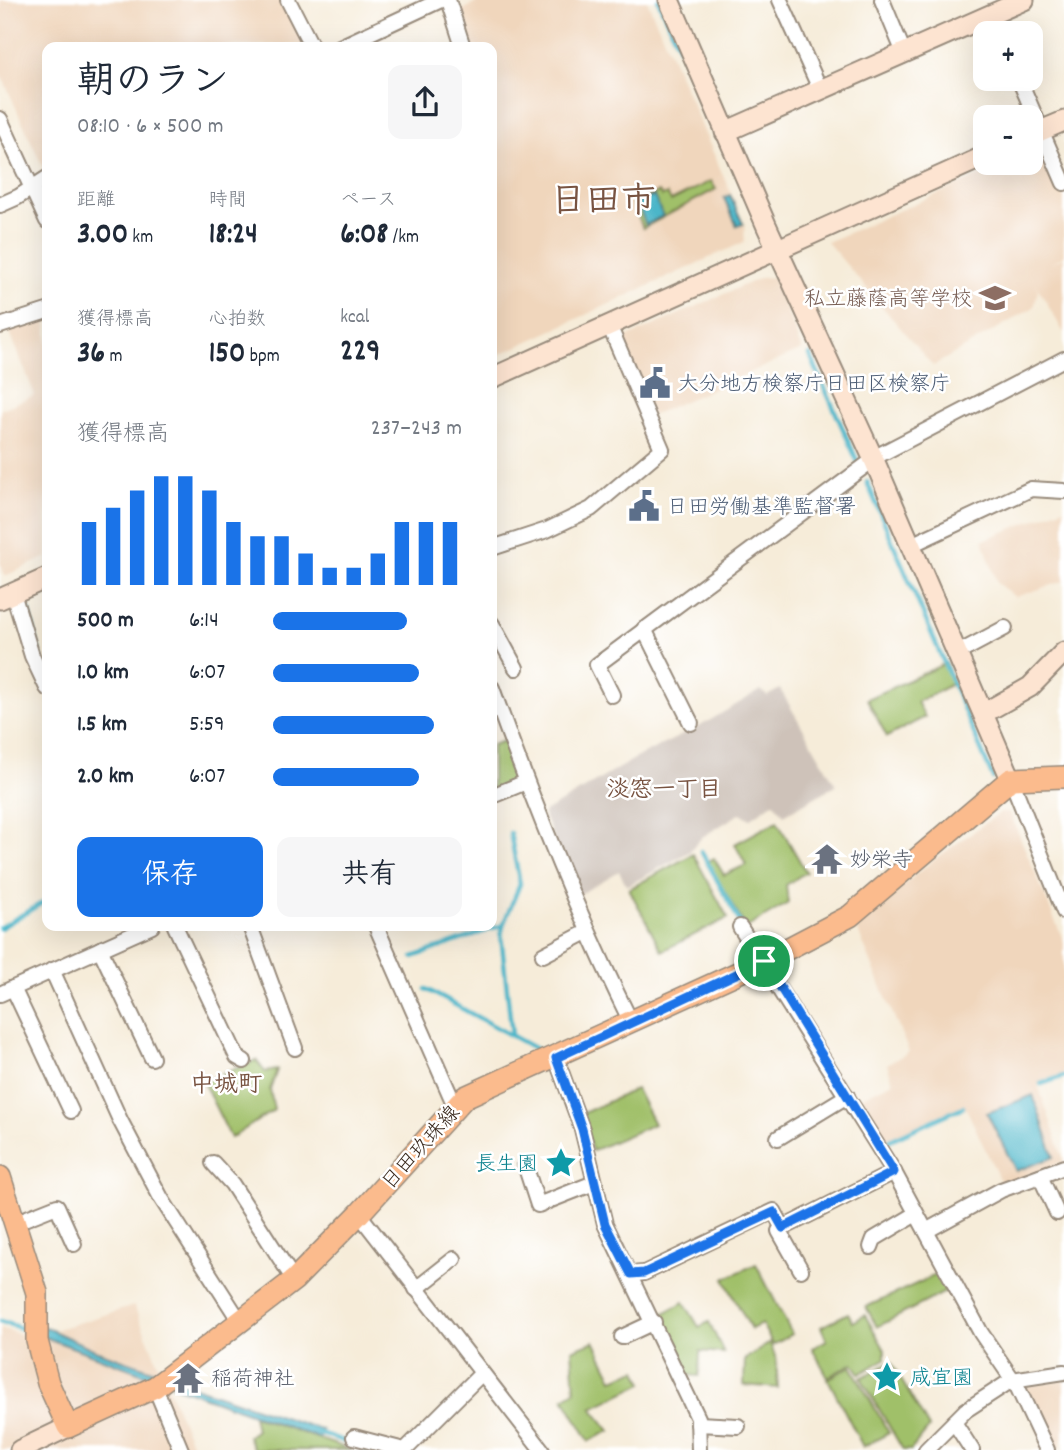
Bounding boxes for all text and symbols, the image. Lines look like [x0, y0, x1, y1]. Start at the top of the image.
map controls [973, 21, 1043, 175]
button: + [973, 21, 1043, 91]
text: 朝のラン [77, 57, 229, 112]
button: share [388, 65, 462, 139]
button: − [973, 105, 1043, 175]
text: 08:10 · 6 × 500 m [77, 111, 224, 144]
district label: 日田市 [550, 179, 656, 229]
text: 距離 [77, 188, 115, 215]
text: 時間 [209, 188, 247, 215]
text: ペース [340, 188, 396, 215]
text: 3.00 [77, 215, 128, 258]
text: 18:24 [209, 215, 258, 258]
text: 6:08 [340, 215, 388, 258]
text: km [128, 225, 153, 252]
text: /km [388, 225, 419, 252]
school or university icon: 私立藤蔭高等学校 [978, 281, 1012, 315]
place label: 私立藤蔭高等学校 [804, 286, 972, 316]
text: kcal [340, 305, 369, 332]
text: 獲得標高 [77, 307, 153, 334]
text: 心拍数 [209, 307, 266, 334]
text: 229 [340, 332, 380, 375]
text: 36 [77, 334, 105, 377]
text: 150 [209, 334, 245, 377]
text: m [105, 344, 122, 371]
text: bpm [245, 344, 280, 371]
public building icon: 大分地方検察庁日田区検察庁 [638, 366, 672, 400]
place label: 大分地方検察庁日田区検察庁 [678, 371, 951, 401]
text: 237–243 m [371, 413, 462, 446]
text: 獲得標高 [77, 419, 169, 452]
public building icon: 日田労働基準監督署 [627, 489, 661, 523]
place label: 日田労働基準監督署 [667, 494, 856, 524]
text: 500 m [77, 605, 134, 638]
text: 6:14 [189, 605, 219, 638]
text: 1.0 km [77, 657, 129, 690]
text: 6:07 [189, 657, 225, 690]
text: 1.5 km [77, 709, 127, 742]
text: 5:59 [189, 709, 225, 742]
text: 2.0 km [77, 761, 134, 794]
text: 6:07 [189, 761, 225, 794]
district label: 淡窓一丁目 [607, 775, 722, 808]
button: 保存 [77, 837, 263, 917]
button: 共有 [277, 837, 462, 917]
temple icon: 妙栄寺 [810, 842, 844, 876]
place label: 妙栄寺 [850, 847, 913, 877]
pin [734, 931, 794, 991]
icon: arrive [745, 942, 783, 980]
district label: 中城町 [190, 1069, 262, 1103]
street label: 日田玖珠線 [376, 1100, 469, 1198]
place icon: 長生園 [544, 1146, 578, 1180]
place label: 長生園 [475, 1151, 538, 1181]
place icon: 咸宜園 [870, 1360, 904, 1394]
temple icon: 稲荷神社 [171, 1361, 205, 1395]
place label: 咸宜園 [910, 1365, 973, 1395]
place label: 稲荷神社 [211, 1366, 295, 1396]

